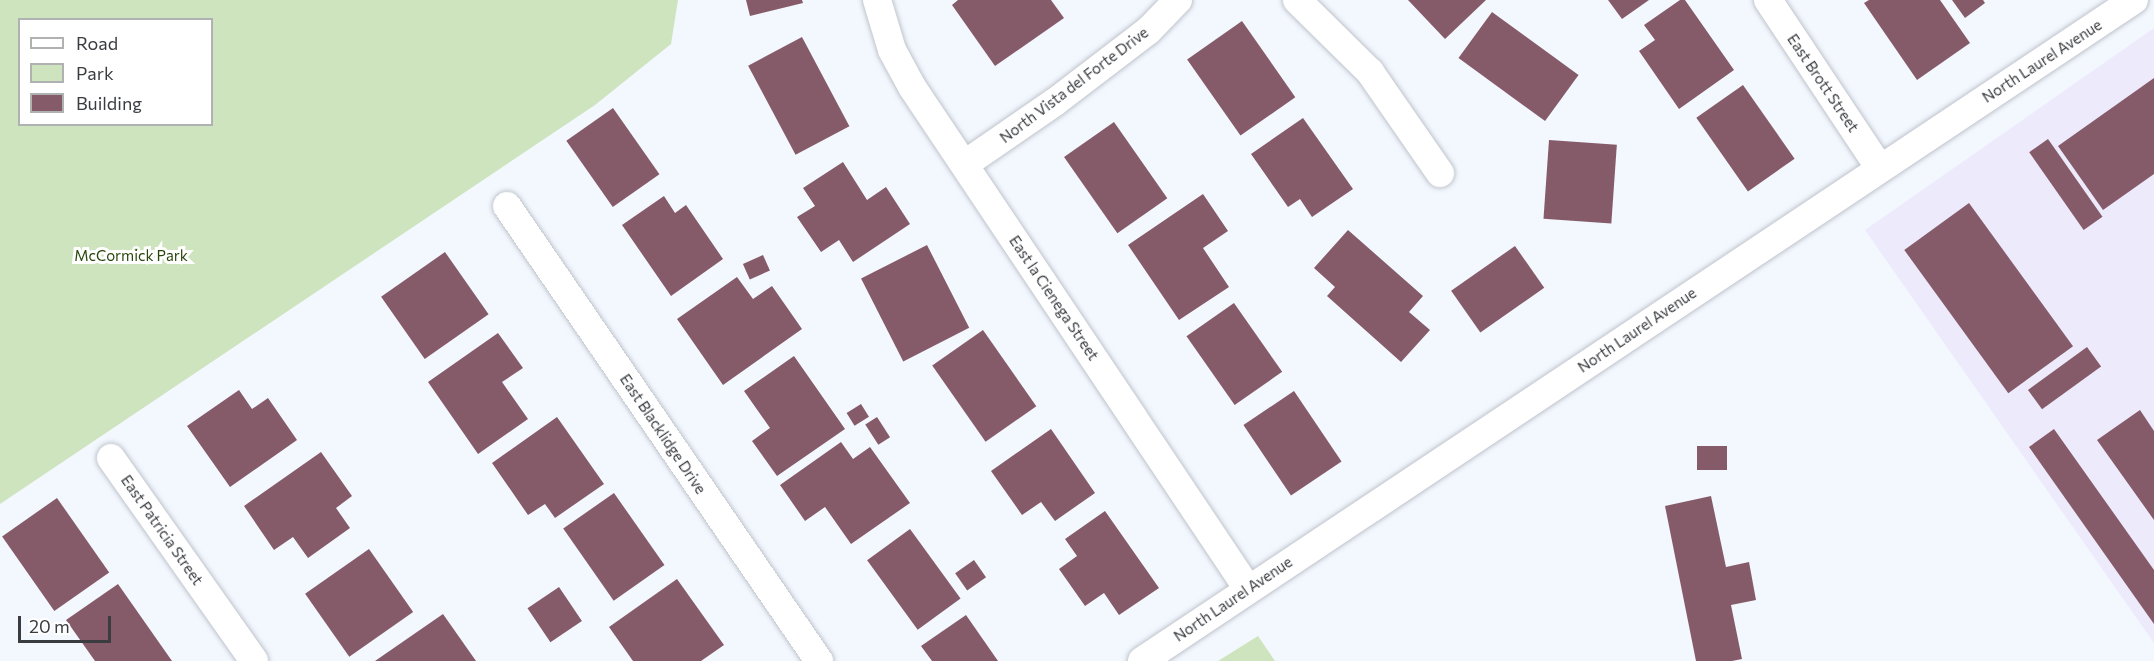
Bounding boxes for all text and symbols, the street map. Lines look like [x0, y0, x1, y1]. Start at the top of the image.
street label: North Laurel Avenue [1979, 16, 2105, 106]
legend [18, 18, 213, 126]
street label: North Vista del Forte Drive [996, 23, 1152, 147]
street label: East Brott Street [1784, 31, 1862, 135]
text: Road [76, 32, 118, 54]
text: Park [76, 62, 114, 84]
text: Building [76, 92, 142, 114]
street label: East la Cienega Street [1006, 232, 1102, 364]
park label: McCormick Park [74, 247, 188, 265]
street label: North Laurel Avenue [1574, 284, 1700, 376]
street label: East Blacklidge Drive [616, 371, 710, 497]
street label: East Patricia Street [117, 472, 207, 588]
street label: North Laurel Avenue [1170, 553, 1296, 645]
scale bar [21, 604, 114, 642]
text: 20 m [29, 615, 70, 637]

